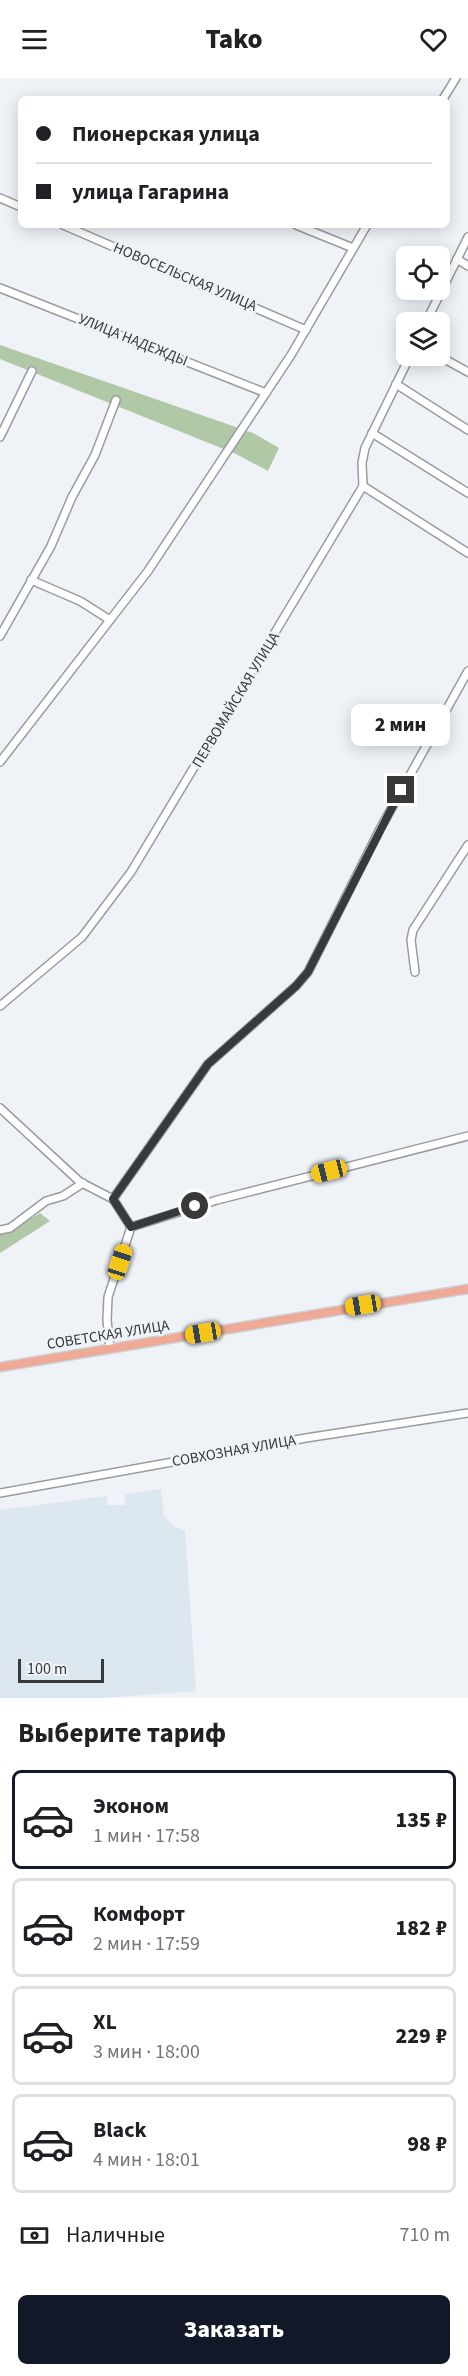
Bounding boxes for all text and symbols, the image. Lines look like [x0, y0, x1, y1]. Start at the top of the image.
text: Tako [205, 20, 263, 59]
icon: menu [18, 23, 51, 56]
icon: heart [417, 23, 450, 56]
text: Пионерская улица [72, 118, 260, 150]
text: улица Гагарина [72, 176, 229, 208]
street label: НОВОСЕЛЬСКАЯ УЛИЦА [110, 237, 261, 317]
map controls [396, 246, 450, 366]
button: locate [396, 246, 450, 300]
street label: УЛИЦА НАДЕЖДЫ [75, 308, 191, 372]
button: layers [396, 312, 450, 366]
street label: ПЕРВОМАЙСКАЯ УЛИЦА [187, 628, 285, 772]
callout: 2 мин [352, 703, 450, 745]
text: 2 мин [375, 711, 426, 739]
route end [387, 776, 414, 803]
car [309, 1158, 349, 1184]
route start [181, 1192, 208, 1219]
car [106, 1242, 134, 1282]
car [344, 1293, 382, 1317]
street label: СОВЕТСКАЯ УЛИЦА [45, 1315, 171, 1355]
car [184, 1321, 222, 1345]
street label: СОВХОЗНАЯ УЛИЦА [170, 1430, 298, 1472]
scale bar [18, 1656, 104, 1684]
text: 100 m [27, 1658, 67, 1680]
text: Выберите тариф [18, 1714, 226, 1753]
text: Эконом [93, 1790, 169, 1822]
icon: car [21, 1793, 75, 1847]
text: 135 ₽ [396, 1804, 447, 1836]
text: 1 мин · 17:58 [93, 1822, 200, 1850]
text: Комфорт [93, 1898, 185, 1930]
icon: car [21, 1901, 75, 1955]
text: 182 ₽ [396, 1912, 447, 1944]
text: 2 мин · 17:59 [93, 1930, 200, 1958]
text: XL [93, 2006, 117, 2038]
icon: car [21, 2009, 75, 2063]
text: 229 ₽ [396, 2020, 447, 2052]
text: 3 мин · 18:00 [93, 2038, 200, 2066]
text: Black [93, 2114, 147, 2146]
icon: car [21, 2117, 75, 2171]
text: 98 ₽ [407, 2128, 447, 2160]
text: 4 мин · 18:01 [93, 2146, 200, 2174]
icon: cash [18, 2219, 51, 2252]
text: Наличные [66, 2219, 165, 2251]
text: 710 m [400, 2221, 450, 2249]
button: Заказать [18, 2295, 450, 2364]

